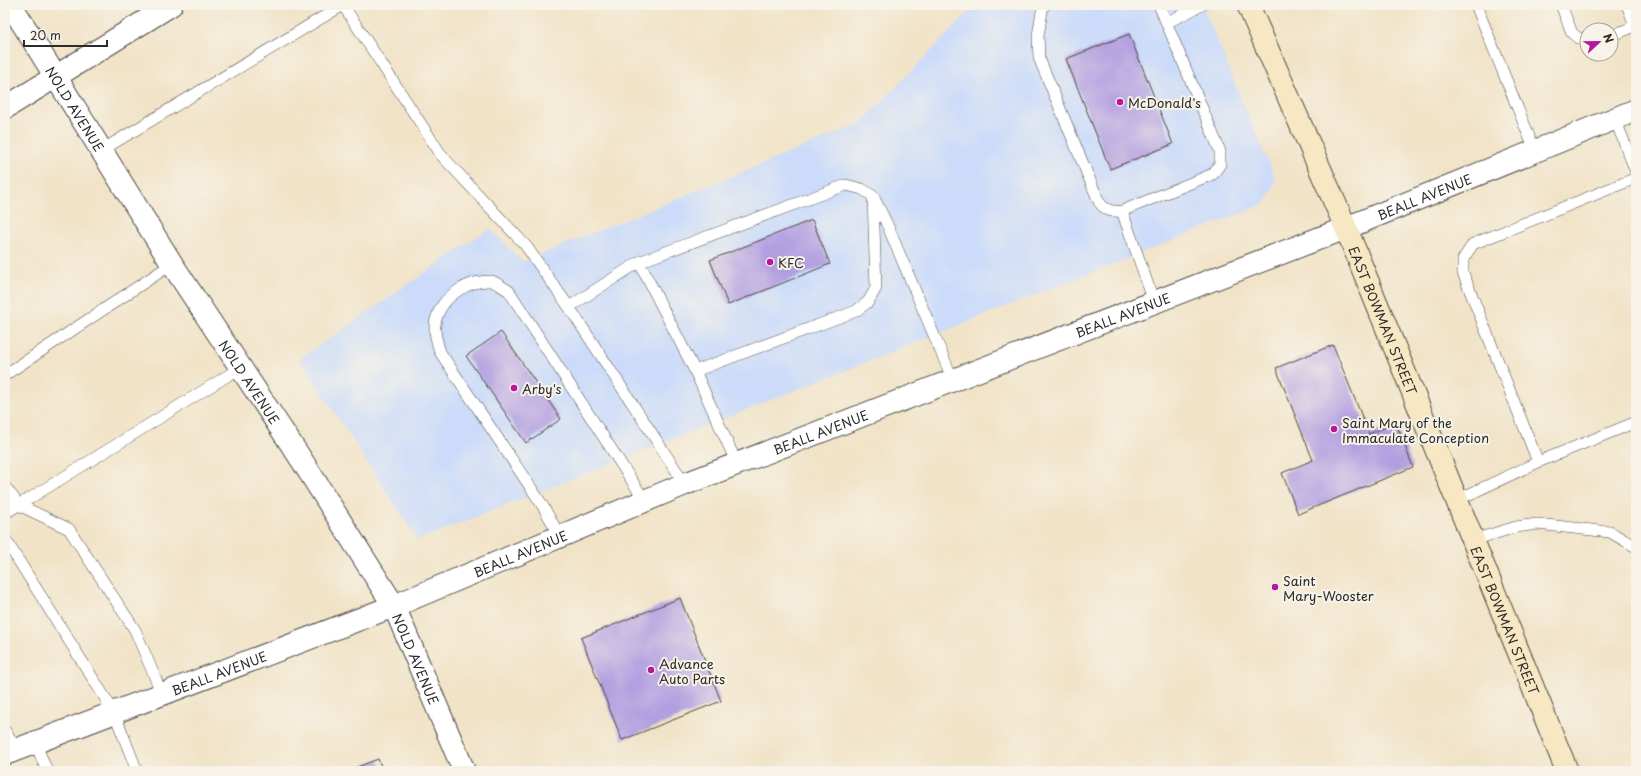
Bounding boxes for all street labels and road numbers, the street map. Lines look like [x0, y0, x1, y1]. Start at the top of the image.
street label: NOLD AVENUE [42, 62, 109, 155]
street label: BEALL AVENUE [1374, 168, 1474, 224]
street label: EAST BOWMAN STREET [1345, 243, 1422, 397]
street label: BEALL AVENUE [1072, 287, 1173, 342]
street label: NOLD AVENUE [215, 336, 285, 427]
street label: BEALL AVENUE [770, 404, 871, 459]
street label: BEALL AVENUE [470, 525, 570, 581]
street label: EAST BOWMAN STREET [1467, 543, 1544, 698]
street label: NOLD AVENUE [389, 610, 444, 707]
street label: BEALL AVENUE [169, 646, 270, 699]

